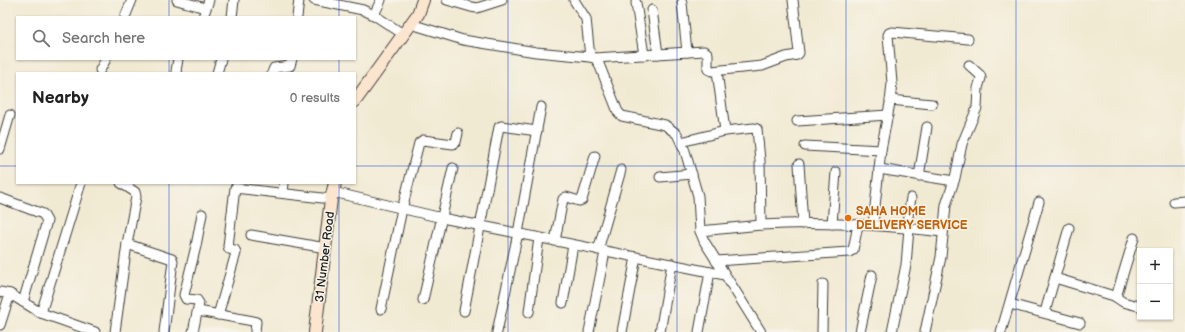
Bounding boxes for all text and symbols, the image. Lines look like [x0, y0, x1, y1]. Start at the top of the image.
search box [16, 16, 356, 60]
icon: search [30, 27, 52, 49]
text: Search here [62, 29, 145, 48]
text: Nearby [32, 88, 89, 108]
text: 0 results [290, 90, 340, 106]
place label: SAHA HOME DELIVERY SERVICE [856, 204, 968, 233]
street label: 31 Number Road [312, 211, 338, 303]
marker: SAHA HOME DELIVERY SERVICE [843, 213, 853, 223]
map controls [1137, 248, 1173, 320]
button: + [1137, 248, 1173, 284]
button: − [1137, 284, 1173, 320]

